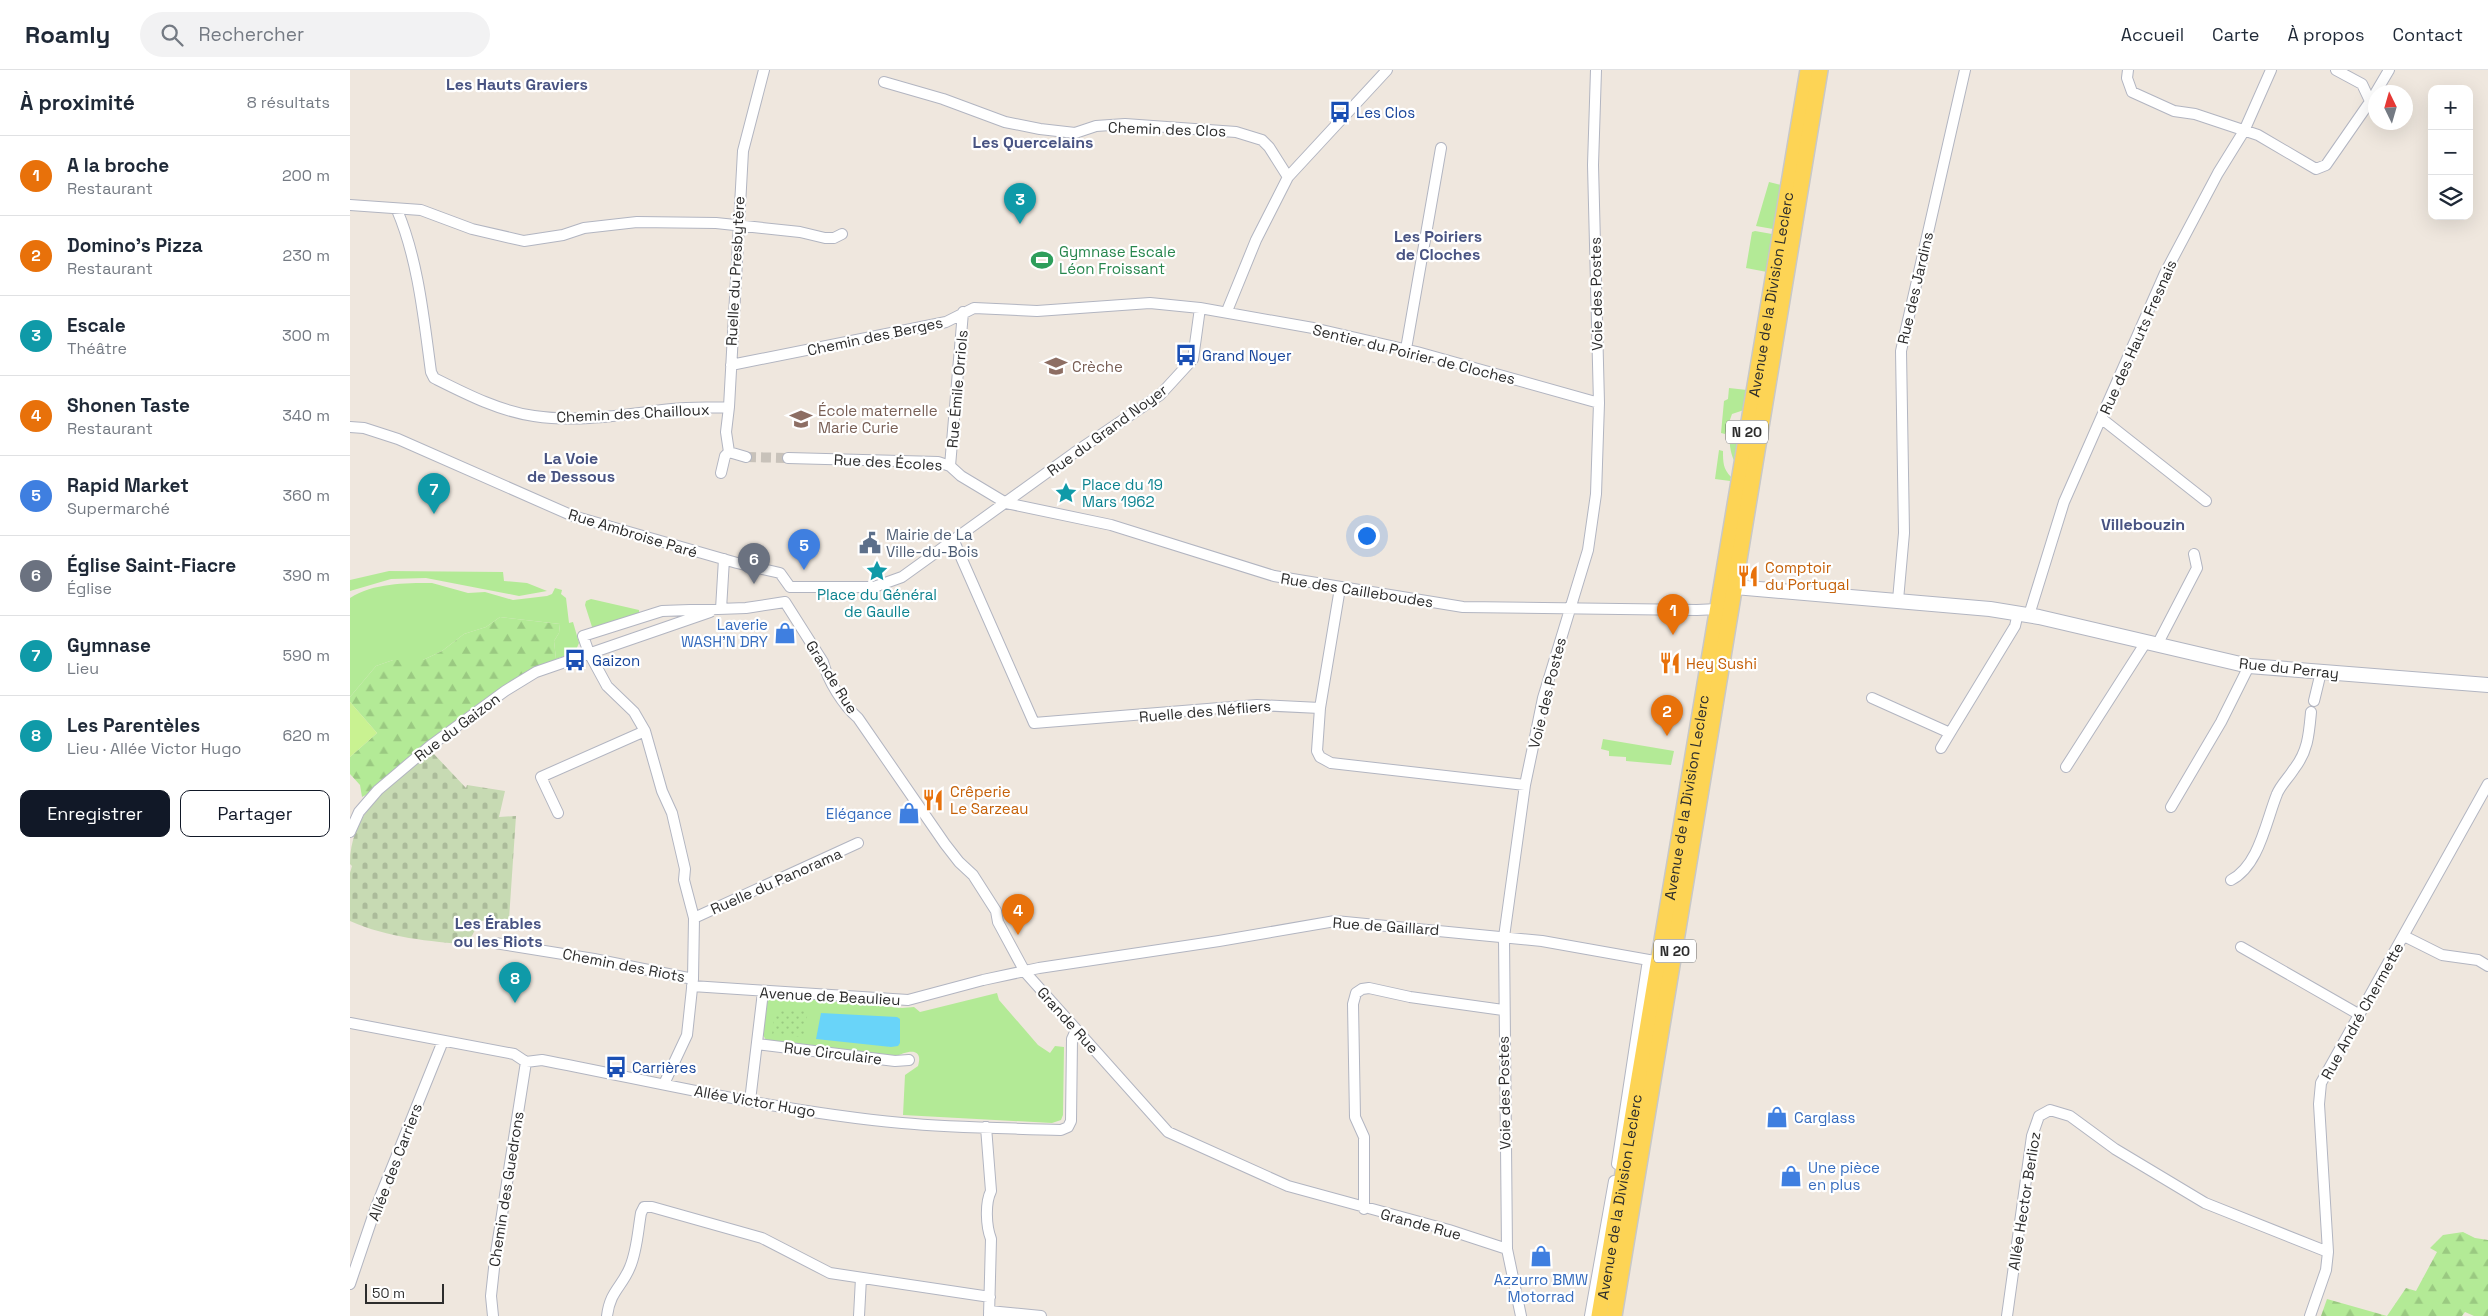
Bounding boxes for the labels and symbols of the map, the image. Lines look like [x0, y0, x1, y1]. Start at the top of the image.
district label: Les Hauts Graviers [446, 74, 588, 95]
north arrow [2368, 85, 2413, 130]
bus stop icon: Les Clos [1327, 99, 1353, 125]
place label: Les Clos [1356, 103, 1415, 122]
street label: Chemin des Clos [1108, 117, 1226, 141]
district label: Les Quercelains [973, 132, 1093, 153]
pin: 3 [1004, 183, 1036, 224]
street label: Avenue de la Division Leclerc [1744, 190, 1797, 398]
street label: Ruelle du Presbytère [722, 195, 748, 346]
district label: Les Poiriers de Cloches [1394, 226, 1482, 265]
street label: Rue des Jardins [1893, 230, 1937, 346]
street label: Voie des Postes [1586, 237, 1606, 351]
place label: Gymnase Escale Léon Froissant [1059, 242, 1176, 278]
sports icon: Gymnase Escale Léon Froissant [1029, 247, 1055, 273]
street label: Rue des Hauts Fresnais [2095, 257, 2181, 417]
street label: Chemin des Berges [805, 312, 945, 360]
street label: Sentier du Poirier de Cloches [1311, 320, 1517, 388]
street label: Rue Émile Orriols [942, 329, 972, 449]
bus stop icon: Grand Noyer [1173, 342, 1199, 368]
place label: Grand Noyer [1202, 346, 1292, 365]
school or university icon: Crèche [1043, 353, 1069, 379]
place label: Crèche [1072, 357, 1123, 376]
street label: Rue du Grand Noyer [1043, 380, 1171, 480]
street label: Chemin des Chailloux [556, 399, 710, 427]
place label: École maternelle Marie Curie [818, 401, 938, 437]
school or university icon: École maternelle Marie Curie [788, 406, 814, 432]
road number: N 20 [1726, 421, 1768, 444]
district label: La Voie de Dessous [527, 448, 615, 487]
street label: Rue des Écoles [833, 450, 943, 474]
pin: 7 [418, 473, 450, 514]
place label: Place du 19 Mars 1962 [1082, 475, 1163, 511]
place icon: Place du 19 Mars 1962 [1053, 480, 1079, 506]
street label: Rue Ambroise Paré [566, 504, 700, 562]
district label: Villebouzin [2101, 514, 2185, 535]
your location [1354, 523, 1380, 549]
place label: Mairie de La Ville-du-Bois [886, 525, 979, 561]
pin: 5 [788, 529, 820, 570]
public building icon: Mairie de La Ville-du-Bois [857, 530, 883, 556]
pin: 6 [738, 543, 770, 584]
place icon: Place du Général de Gaulle [864, 558, 890, 584]
place label: Comptoir du Portugal [1765, 558, 1849, 594]
restaurant icon: Comptoir du Portugal [1735, 563, 1761, 589]
street label: Rue des Cailleboudes [1279, 569, 1435, 611]
place label: Place du Général de Gaulle [817, 585, 937, 621]
pin: 1 [1657, 594, 1689, 635]
place label: Laverie WASH'N DRY [681, 615, 768, 651]
shop icon: Laverie WASH'N DRY [772, 620, 798, 646]
street label: Voie des Postes [1524, 635, 1570, 751]
street label: Grande Rue [802, 637, 862, 717]
bus stop icon: Gaizon [562, 647, 588, 673]
restaurant icon: Hey Sushi [1657, 650, 1683, 676]
place label: Gaizon [592, 651, 640, 670]
street label: Rue du Perray [2238, 653, 2340, 683]
place label: Hey Sushi [1686, 654, 1757, 673]
street label: Rue du Gaizon [410, 689, 504, 765]
street label: Avenue de la Division Leclerc [1659, 693, 1713, 901]
pin: 2 [1651, 695, 1683, 736]
street label: Ruelle des Néfliers [1138, 696, 1272, 726]
place label: Crêperie Le Sarzeau [950, 782, 1028, 818]
restaurant icon: Crêperie Le Sarzeau [920, 787, 946, 813]
shop icon: Elégance [896, 800, 922, 826]
place label: Elégance [826, 804, 892, 823]
street label: Ruelle du Panorama [707, 843, 845, 919]
pin: 4 [1002, 894, 1034, 935]
district label: Les Érables ou les Riots [453, 913, 543, 952]
street label: Rue de Gaillard [1332, 913, 1440, 939]
road number: N 20 [1654, 939, 1696, 962]
street label: Rue André Chermette [2317, 939, 2408, 1083]
street label: Chemin des Riots [561, 944, 687, 986]
pin: 8 [499, 962, 531, 1003]
street label: Avenue de Beaulieu [759, 983, 901, 1009]
street label: Grande Rue [1033, 983, 1103, 1057]
street label: Voie des Postes [1494, 1036, 1514, 1150]
street label: Rue Circulaire [783, 1038, 883, 1068]
bus stop icon: Carrières [603, 1054, 629, 1080]
place label: Carrières [632, 1058, 696, 1077]
street label: Allée Victor Hugo [693, 1081, 817, 1121]
street label: Avenue de la Division Leclerc [1592, 1093, 1646, 1301]
street label: Allée des Carriers [364, 1101, 426, 1223]
shop icon: Carglass [1764, 1104, 1790, 1130]
place label: Carglass [1794, 1108, 1855, 1127]
street label: Chemin des Guedrons [484, 1110, 528, 1268]
street label: Allée Hector Berlioz [2004, 1130, 2044, 1272]
place label: Une pièce en plus [1808, 1158, 1880, 1194]
shop icon: Une pièce en plus [1778, 1163, 1804, 1189]
street label: Grande Rue [1378, 1204, 1464, 1244]
shop icon: Azzurro BMW Motorrad [1528, 1243, 1554, 1269]
place label: Azzurro BMW Motorrad [1494, 1270, 1588, 1306]
scale bar [365, 1281, 444, 1304]

